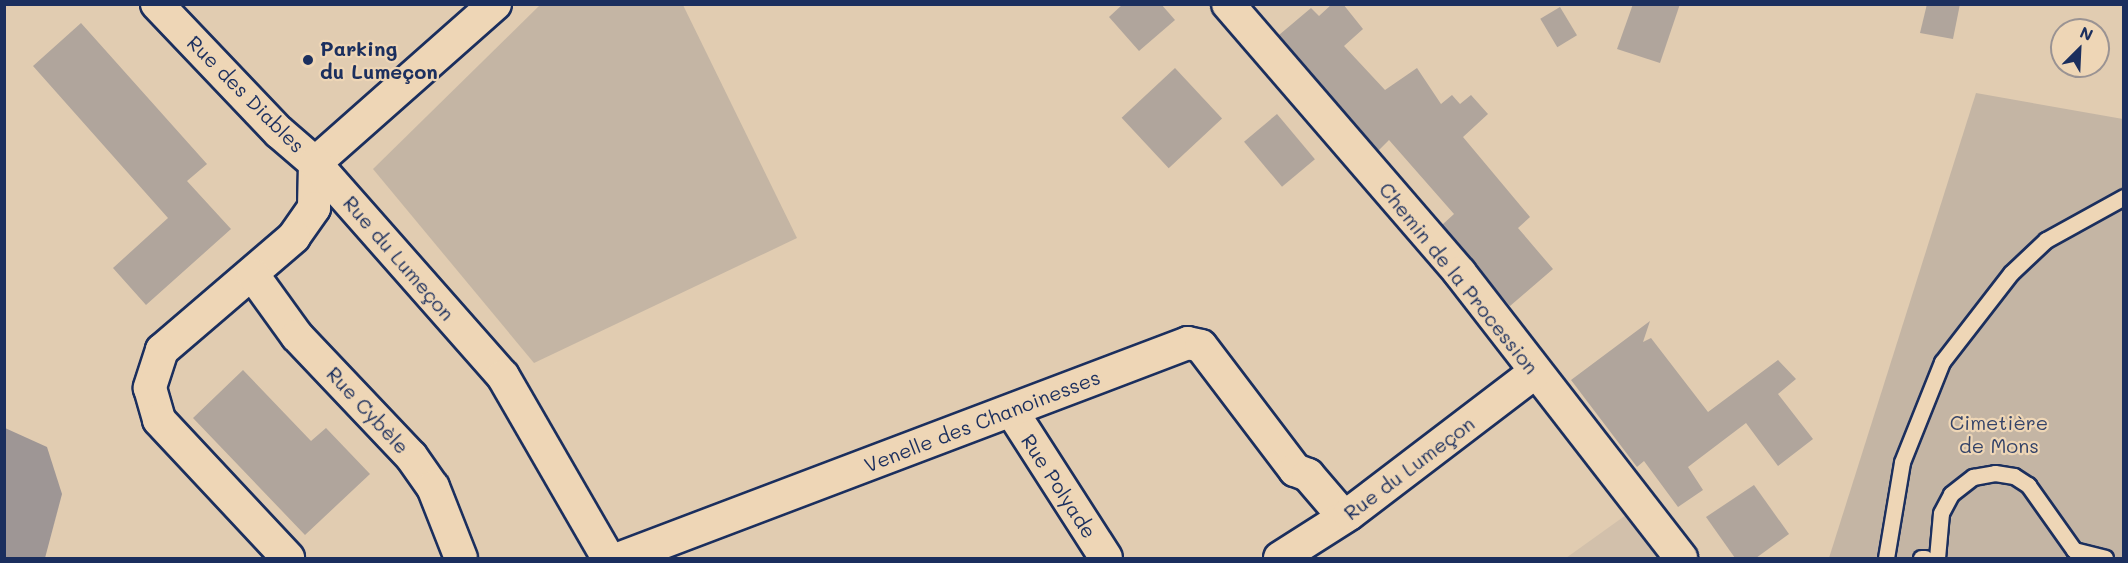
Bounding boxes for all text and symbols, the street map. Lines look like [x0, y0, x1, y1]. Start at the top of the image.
north arrow [2050, 18, 2110, 78]
text: N [2077, 21, 2097, 45]
street label: Rue des Diables [182, 30, 310, 158]
place label: Parking du Lumeçon [320, 36, 438, 83]
marker: Parking du Lumeçon [301, 53, 315, 67]
street label: Chemin de la Procession [1374, 177, 1544, 379]
street label: Rue du Lumeçon [338, 191, 460, 325]
street label: Rue Cybèle [322, 362, 414, 458]
street label: Venelle des Chanoinesses [861, 365, 1103, 477]
park label: Cimetière de Mons [1950, 410, 2048, 457]
street label: Rue du Lumeçon [1339, 411, 1479, 525]
street label: Rue Polyade [1016, 429, 1102, 543]

